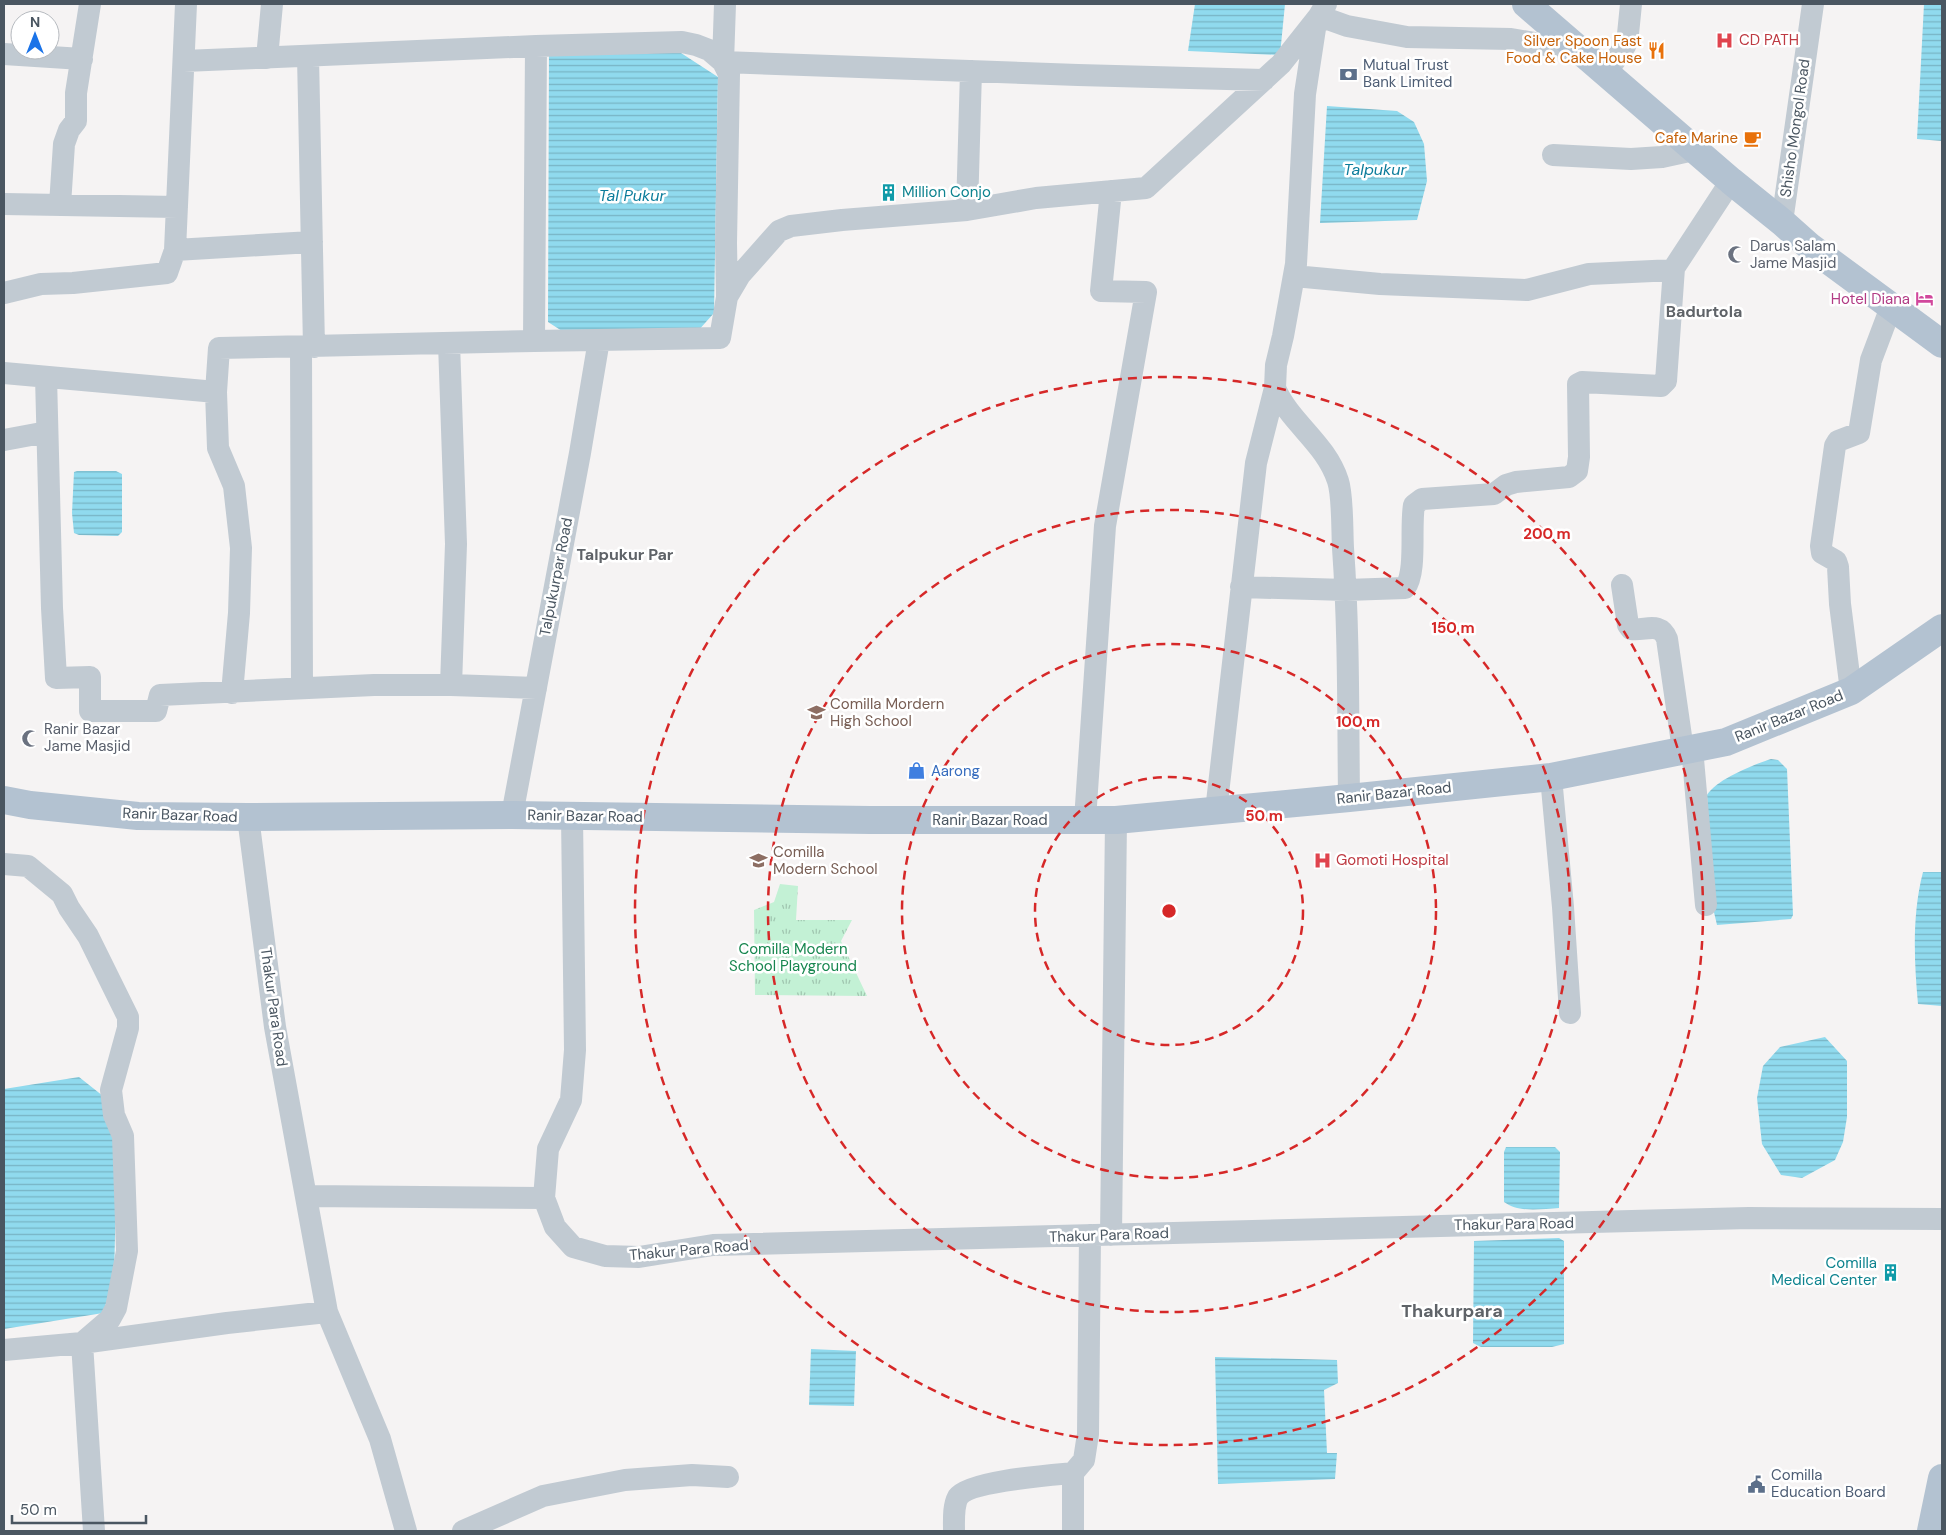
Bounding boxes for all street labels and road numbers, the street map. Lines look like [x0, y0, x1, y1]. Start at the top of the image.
street label: Shisho Mongol Road [1775, 58, 1815, 198]
street label: Talpukurpar Road [535, 516, 577, 638]
street label: Ranir Bazar Road [1732, 685, 1846, 747]
street label: Ranir Bazar Road [1336, 777, 1452, 809]
street label: Ranir Bazar Road [122, 803, 238, 827]
street label: Ranir Bazar Road [527, 805, 643, 827]
street label: Ranir Bazar Road [932, 810, 1048, 830]
street label: Thakur Para Road [256, 946, 292, 1068]
street label: Thakur Para Road [1454, 1213, 1574, 1235]
street label: Thakur Para Road [1049, 1223, 1169, 1247]
street label: Thakur Para Road [628, 1235, 750, 1265]

